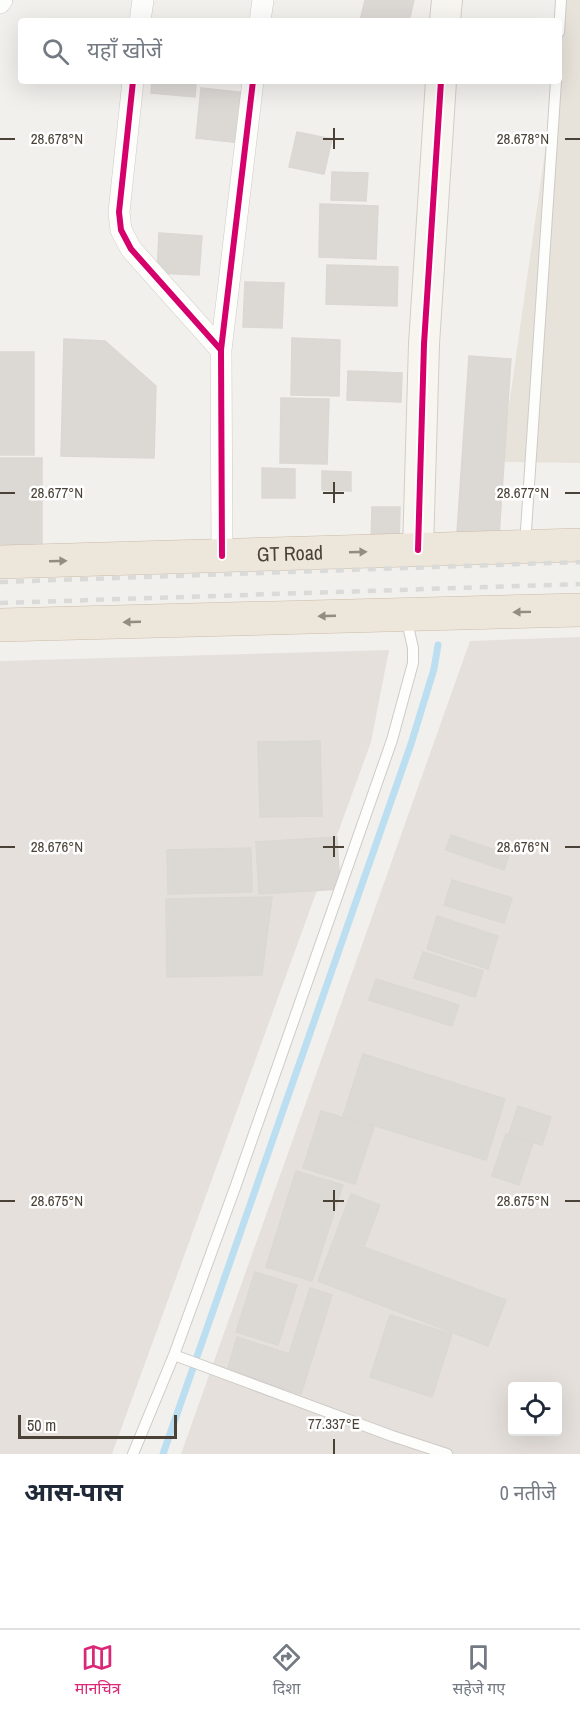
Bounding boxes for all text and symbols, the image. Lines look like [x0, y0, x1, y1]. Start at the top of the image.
search box [18, 18, 562, 84]
icon: search [39, 35, 72, 68]
text: यहाँ खोजें [87, 35, 162, 65]
text: 28.678°N [31, 128, 83, 149]
text: 28.678°N [497, 128, 549, 149]
text: 28.677°N [31, 482, 83, 503]
text: 28.677°N [497, 482, 549, 503]
street label: GT Road [256, 539, 323, 567]
one-way arrow [349, 547, 368, 556]
one-way arrow [49, 556, 68, 565]
one-way arrow [512, 607, 531, 616]
one-way arrow [317, 612, 336, 621]
one-way arrow [122, 617, 141, 626]
text: 28.676°N [31, 836, 83, 857]
text: 28.676°N [497, 836, 549, 857]
text: 28.675°N [31, 1190, 83, 1211]
text: 28.675°N [497, 1190, 549, 1211]
map controls [508, 1382, 562, 1436]
button: locate [508, 1382, 562, 1436]
scale bar [18, 1412, 177, 1440]
text: 77.337°E [308, 1413, 360, 1434]
text: 50 m [27, 1414, 56, 1436]
text: आस-पास [24, 1474, 123, 1509]
text: 0 नतीजे [500, 1479, 556, 1506]
tab: मानचित्र [75, 1641, 120, 1701]
tab: दिशा [270, 1641, 303, 1701]
tab: सहेजे गए [453, 1641, 505, 1701]

